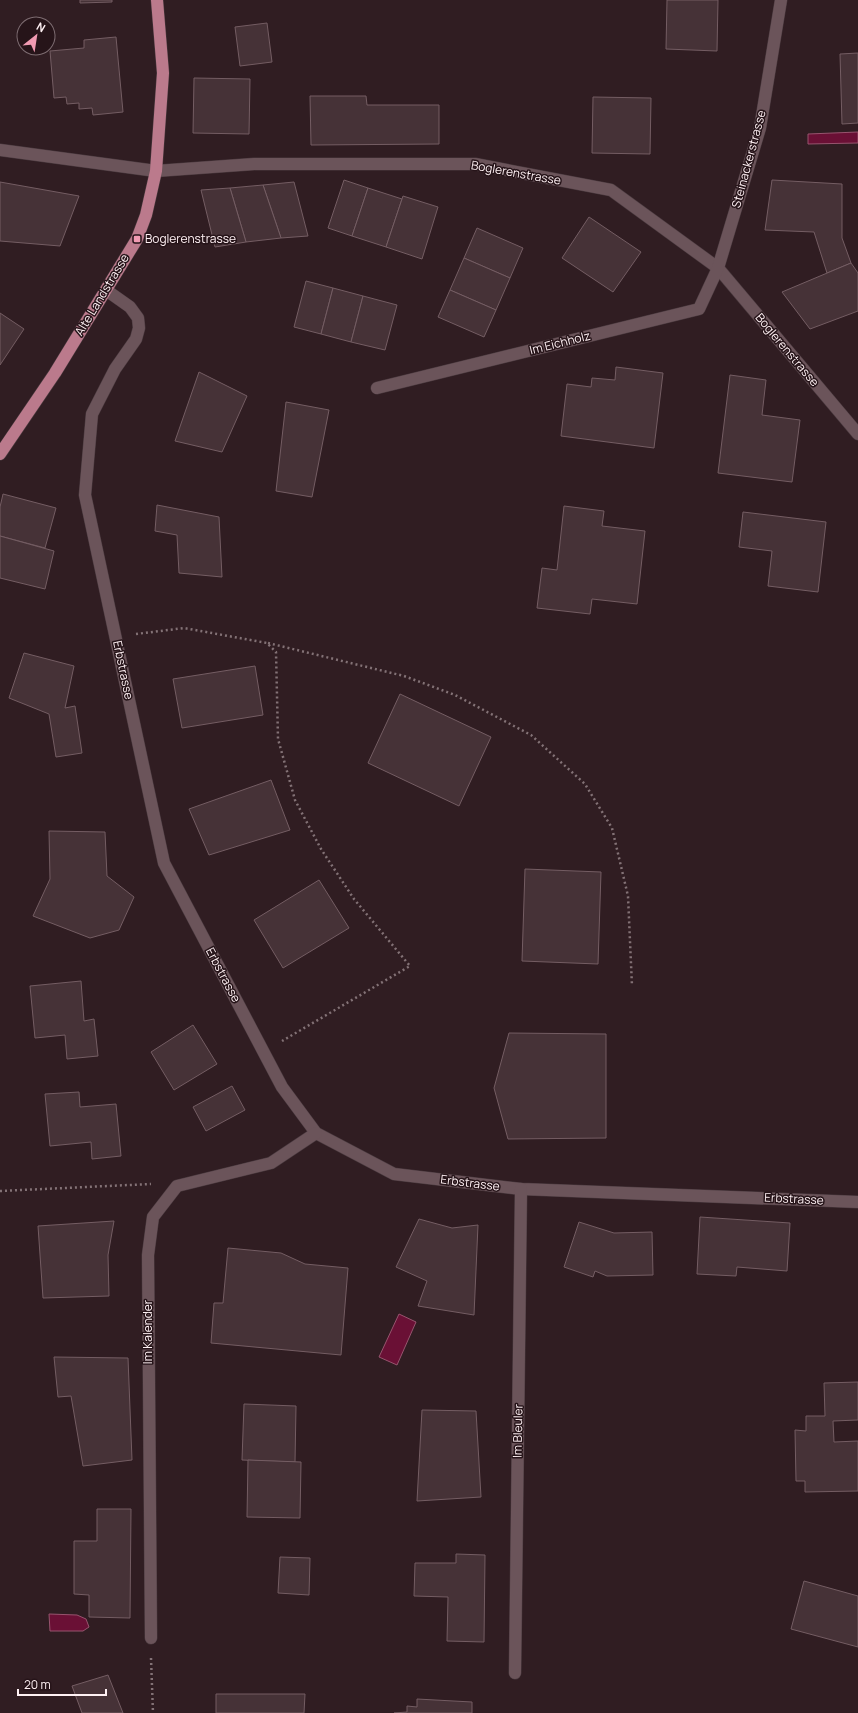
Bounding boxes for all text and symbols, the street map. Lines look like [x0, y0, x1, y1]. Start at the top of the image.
north arrow [16, 16, 56, 56]
text: N [34, 18, 49, 35]
street label: Steinackerstrasse [727, 108, 770, 210]
street label: Boglerenstrasse [470, 156, 562, 189]
place label: Boglerenstrasse [145, 230, 236, 247]
marker: Boglerenstrasse [132, 234, 142, 244]
street label: Alte Landstrasse [70, 251, 133, 339]
street label: Boglerenstrasse [752, 309, 823, 390]
street label: Im Eichholz [528, 327, 592, 358]
street label: Erbstrasse [109, 639, 138, 701]
street label: Erbstrasse [202, 944, 245, 1005]
street label: Erbstrasse [439, 1170, 501, 1195]
street label: Erbstrasse [764, 1188, 824, 1209]
street label: Im Kalender [139, 1299, 156, 1364]
street label: Im Bleuler [509, 1403, 526, 1458]
scale bar [18, 1671, 106, 1697]
text: 20 m [24, 1676, 51, 1693]

